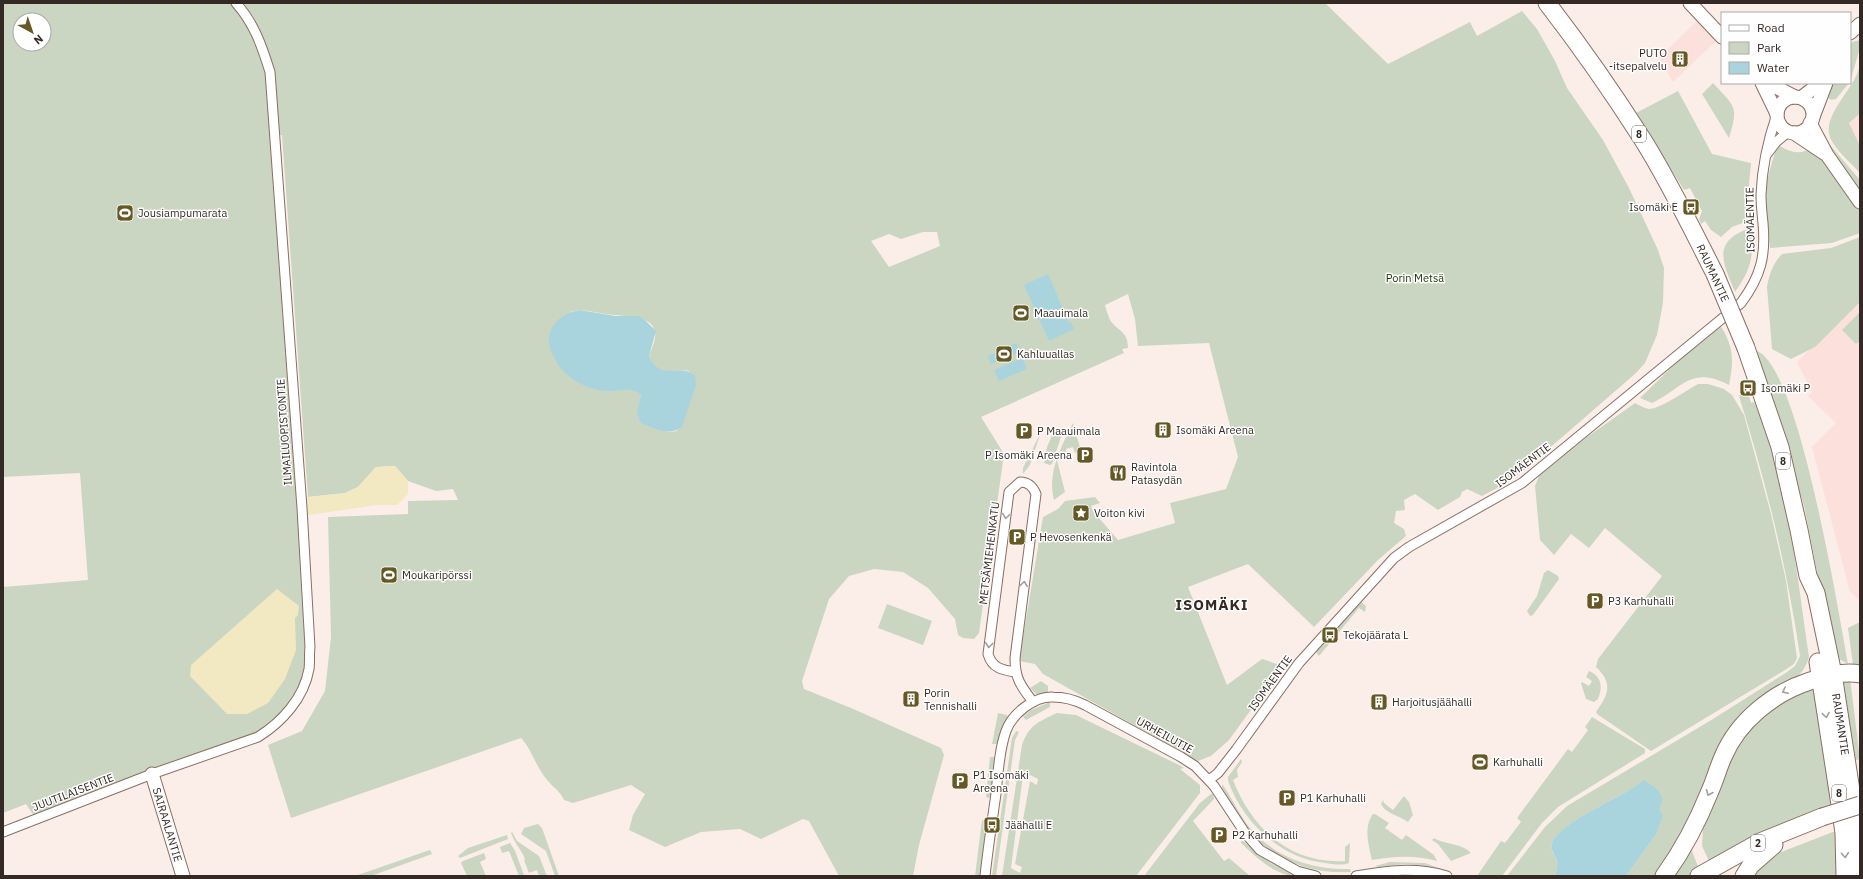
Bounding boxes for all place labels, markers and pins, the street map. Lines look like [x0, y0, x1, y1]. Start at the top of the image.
place label: PUTO -itsepalvelu [1609, 46, 1667, 73]
building icon: PUTO -itsepalvelu [1670, 49, 1690, 69]
bus stop icon: Isomäki E [1681, 197, 1701, 217]
place label: Isomäki E [1629, 200, 1678, 214]
sports icon: Jousiampumarata [115, 203, 135, 223]
place label: Jousiampumarata [138, 206, 227, 220]
sports icon: Maauimala [1011, 303, 1031, 323]
place label: Maauimala [1034, 306, 1088, 320]
sports icon: Kahluuallas [994, 344, 1014, 364]
place label: Kahluuallas [1017, 347, 1074, 361]
bus stop icon: Isomäki P [1738, 378, 1758, 398]
place label: Isomäki P [1761, 381, 1811, 395]
building icon: Isomäki Areena [1153, 420, 1173, 440]
parking icon: P Maauimala [1014, 421, 1034, 441]
place label: Isomäki Areena [1176, 423, 1254, 437]
place label: P Maauimala [1037, 424, 1100, 438]
parking icon: P Isomäki Areena [1075, 445, 1095, 465]
place label: P Isomäki Areena [985, 448, 1072, 462]
place label: Ravintola Patasydän [1131, 460, 1182, 487]
restaurant icon: Ravintola Patasydän [1108, 463, 1128, 483]
place icon: Voiton kivi [1071, 503, 1091, 523]
place label: Voiton kivi [1094, 506, 1145, 520]
parking icon: P Hevosenkenkä [1007, 527, 1027, 547]
place label: P Hevosenkenkä [1030, 530, 1112, 544]
sports icon: Moukaripörssi [379, 565, 399, 585]
place label: Moukaripörssi [402, 568, 472, 582]
parking icon: P3 Karhuhalli [1585, 591, 1605, 611]
place label: P3 Karhuhalli [1608, 594, 1674, 608]
bus stop icon: Tekojäärata L [1320, 625, 1340, 645]
place label: Tekojäärata L [1343, 628, 1409, 642]
place label: Porin Tennishalli [924, 686, 977, 713]
building icon: Porin Tennishalli [901, 689, 921, 709]
building icon: Harjoitusjäähalli [1369, 692, 1389, 712]
place label: Harjoitusjäähalli [1392, 695, 1472, 709]
sports icon: Karhuhalli [1470, 752, 1490, 772]
place label: Karhuhalli [1493, 755, 1543, 769]
place label: P1 Isomäki Areena [973, 768, 1029, 795]
parking icon: P1 Isomäki Areena [950, 771, 970, 791]
parking icon: P1 Karhuhalli [1277, 788, 1297, 808]
place label: P1 Karhuhalli [1300, 791, 1366, 805]
bus stop icon: Jäähalli E [982, 815, 1002, 835]
place label: Jäähalli E [1005, 818, 1052, 832]
parking icon: P2 Karhuhalli [1209, 825, 1229, 845]
place label: P2 Karhuhalli [1232, 828, 1298, 842]

